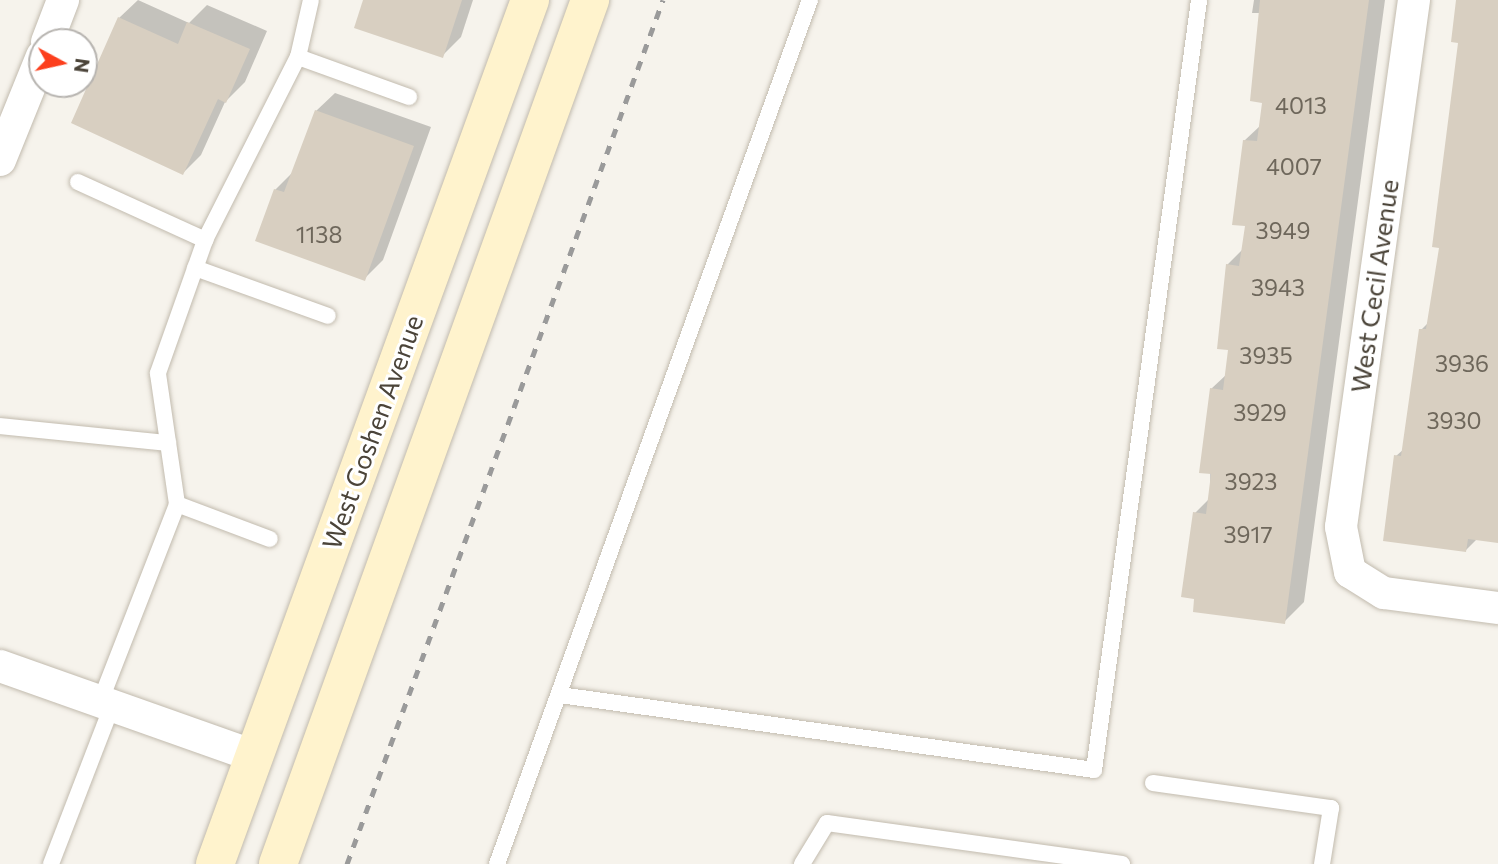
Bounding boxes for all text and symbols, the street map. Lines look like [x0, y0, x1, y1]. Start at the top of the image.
north arrow [28, 28, 98, 98]
text: N [70, 57, 95, 74]
house number: 4013 [1275, 91, 1327, 119]
house number: 4007 [1266, 152, 1322, 180]
street label: West Cecil Avenue [1344, 177, 1404, 395]
house number: 3949 [1256, 216, 1310, 244]
house number: 1138 [296, 220, 342, 248]
house number: 3943 [1251, 273, 1305, 301]
street label: West Goshen Avenue [315, 311, 429, 553]
house number: 3935 [1239, 341, 1293, 369]
house number: 3936 [1435, 349, 1489, 377]
house number: 3929 [1233, 398, 1287, 426]
house number: 3930 [1426, 406, 1482, 434]
house number: 3923 [1225, 467, 1277, 495]
house number: 3917 [1223, 520, 1273, 548]

